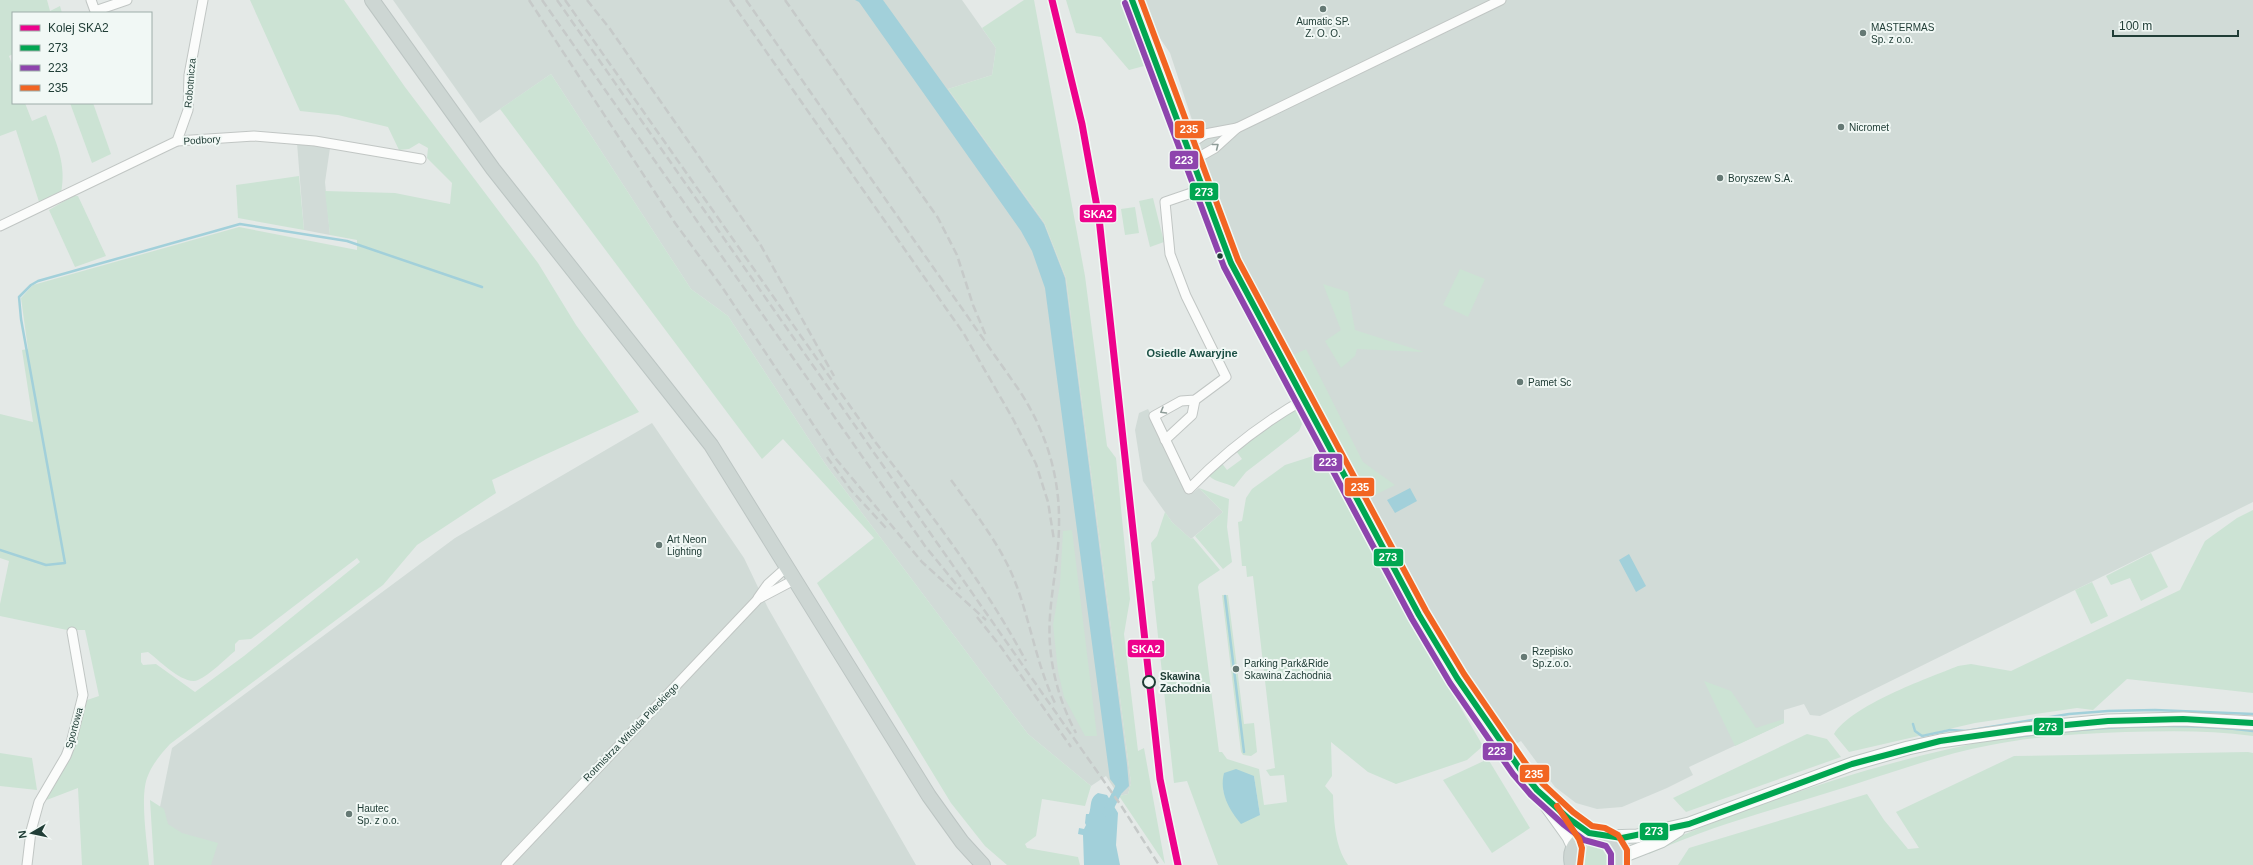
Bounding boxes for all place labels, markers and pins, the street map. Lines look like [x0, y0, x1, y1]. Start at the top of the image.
marker: Aumatic SP. Z. O. O. [1318, 4, 1328, 14]
place label: Aumatic SP. Z. O. O. [1296, 16, 1350, 39]
place label: MASTERMAS Sp. z o.o. [1871, 22, 1935, 45]
marker: MASTERMAS Sp. z o.o. [1858, 28, 1868, 38]
marker: Nicromet [1836, 122, 1846, 132]
place label: Nicromet [1849, 122, 1889, 133]
marker: Boryszew S.A. [1715, 173, 1725, 183]
place label: Boryszew S.A. [1728, 173, 1793, 184]
unlabelled marker [1215, 251, 1225, 261]
marker: Pamet Sc [1515, 377, 1525, 387]
place label: Pamet Sc [1528, 377, 1571, 388]
place label: Art Neon Lighting [667, 534, 706, 557]
marker: Art Neon Lighting [654, 540, 664, 550]
place label: Rzepisko Sp.z.o.o. [1532, 646, 1574, 669]
marker: Rzepisko Sp.z.o.o. [1519, 652, 1529, 662]
place label: Parking Park&Ride Skawina Zachodnia [1244, 658, 1332, 681]
marker: Parking Park&Ride Skawina Zachodnia [1231, 664, 1241, 674]
place label: Skawina Zachodnia [1160, 671, 1210, 694]
marker: Skawina Zachodnia [1142, 675, 1156, 689]
place label: Hautec Sp. z o.o. [357, 803, 399, 826]
marker: Hautec Sp. z o.o. [344, 809, 354, 819]

